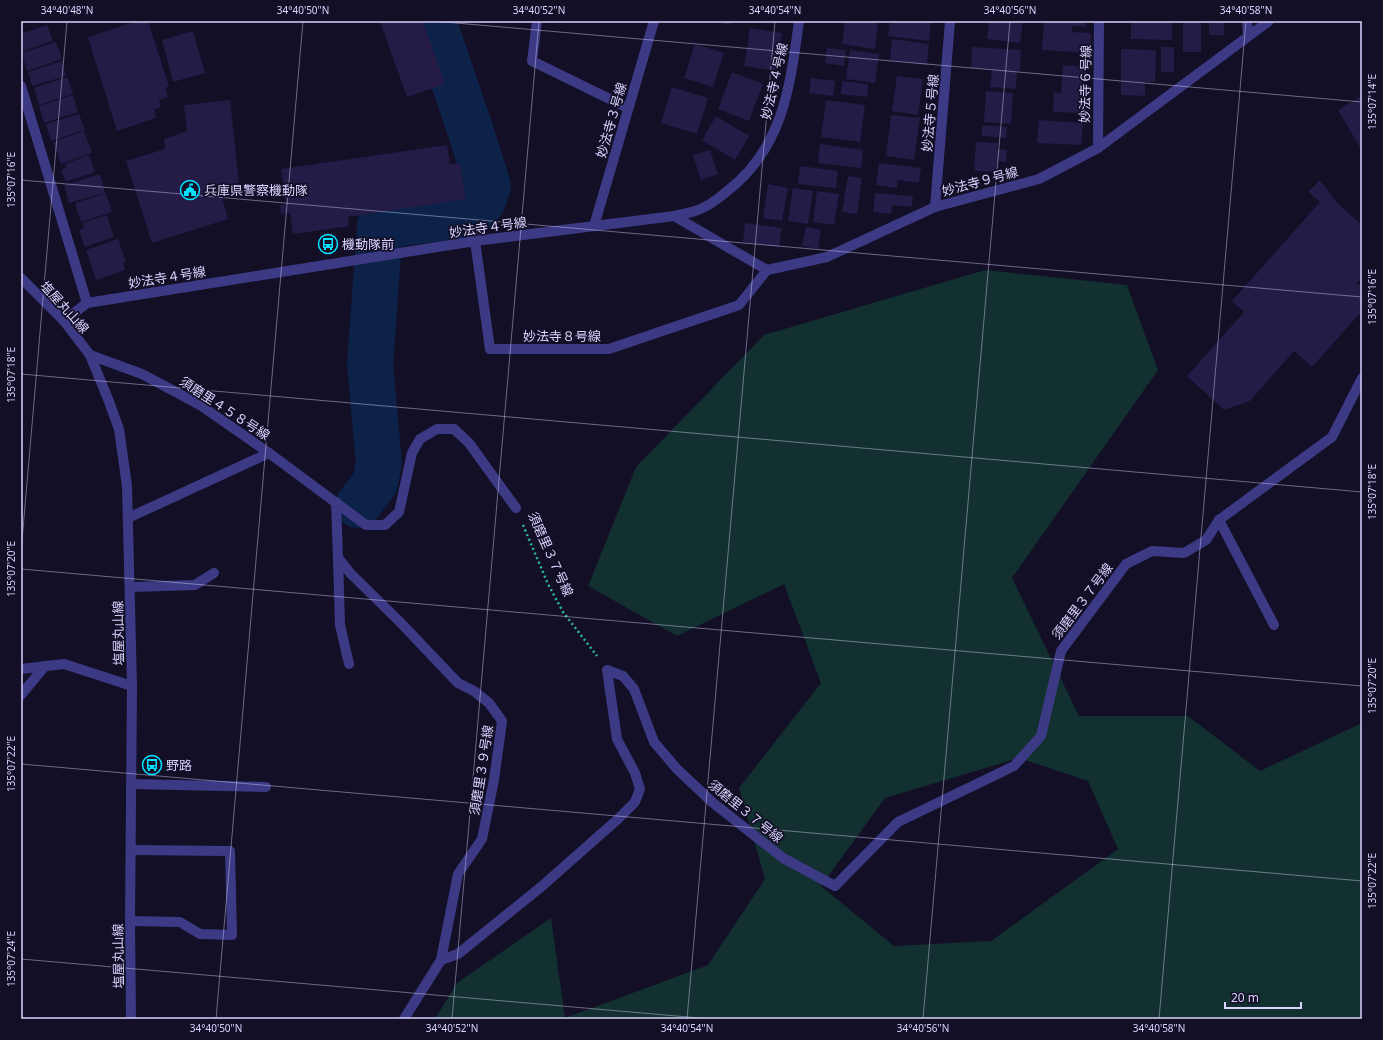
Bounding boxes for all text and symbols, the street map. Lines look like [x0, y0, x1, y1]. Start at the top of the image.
text: 34°40'48"N [41, 3, 93, 17]
text: 34°40'50"N [277, 3, 329, 17]
text: 34°40'52"N [513, 3, 565, 17]
text: 34°40'54"N [749, 3, 801, 17]
text: 34°40'56"N [984, 3, 1036, 17]
text: 34°40'58"N [1220, 3, 1272, 17]
street label: 妙法寺４号線 [756, 41, 792, 121]
street label: 妙法寺６号線 [1075, 45, 1095, 123]
street label: 妙法寺５号線 [918, 73, 942, 153]
text: 135°07'14"E [1365, 74, 1379, 130]
street label: 妙法寺３号線 [592, 80, 630, 160]
text: 135°07'16"E [4, 152, 18, 208]
street label: 妙法寺９号線 [940, 162, 1020, 200]
public building icon: 兵庫県警察機動隊 [179, 179, 201, 201]
place label: 兵庫県警察機動隊 [204, 181, 308, 199]
street label: 妙法寺４号線 [448, 213, 528, 241]
bus stop icon: 機動隊前 [317, 233, 339, 255]
place label: 機動隊前 [342, 235, 394, 253]
street label: 妙法寺４号線 [127, 262, 207, 292]
text: 135°07'16"E [1365, 269, 1379, 325]
street label: 塩屋丸山線 [37, 277, 93, 337]
street label: 妙法寺８号線 [523, 327, 601, 345]
text: 135°07'18"E [4, 347, 18, 403]
street label: 須磨里４５８号線 [176, 372, 274, 444]
text: 135°07'18"E [1365, 464, 1379, 520]
street label: 須磨里３７号線 [524, 509, 578, 599]
text: 135°07'20"E [4, 541, 18, 597]
street label: 須磨里３７号線 [1047, 559, 1117, 643]
street label: 塩屋丸山線 [108, 600, 128, 666]
text: 135°07'20"E [1365, 658, 1379, 714]
street label: 須磨里３９号線 [465, 724, 497, 816]
text: 135°07'22"E [4, 736, 18, 792]
bus stop icon: 野路 [141, 754, 163, 776]
place label: 野路 [166, 756, 192, 774]
street label: 須磨里３７号線 [705, 775, 787, 847]
text: 135°07'22"E [1365, 853, 1379, 909]
street label: 塩屋丸山線 [108, 923, 128, 989]
text: 135°07'24"E [4, 931, 18, 987]
scale bar [1225, 984, 1301, 1010]
text: 20 m [1231, 989, 1259, 1006]
text: 34°40'50"N [190, 1021, 242, 1035]
text: 34°40'52"N [426, 1021, 478, 1035]
text: 34°40'54"N [661, 1021, 713, 1035]
text: 34°40'56"N [897, 1021, 949, 1035]
text: 34°40'58"N [1133, 1021, 1185, 1035]

